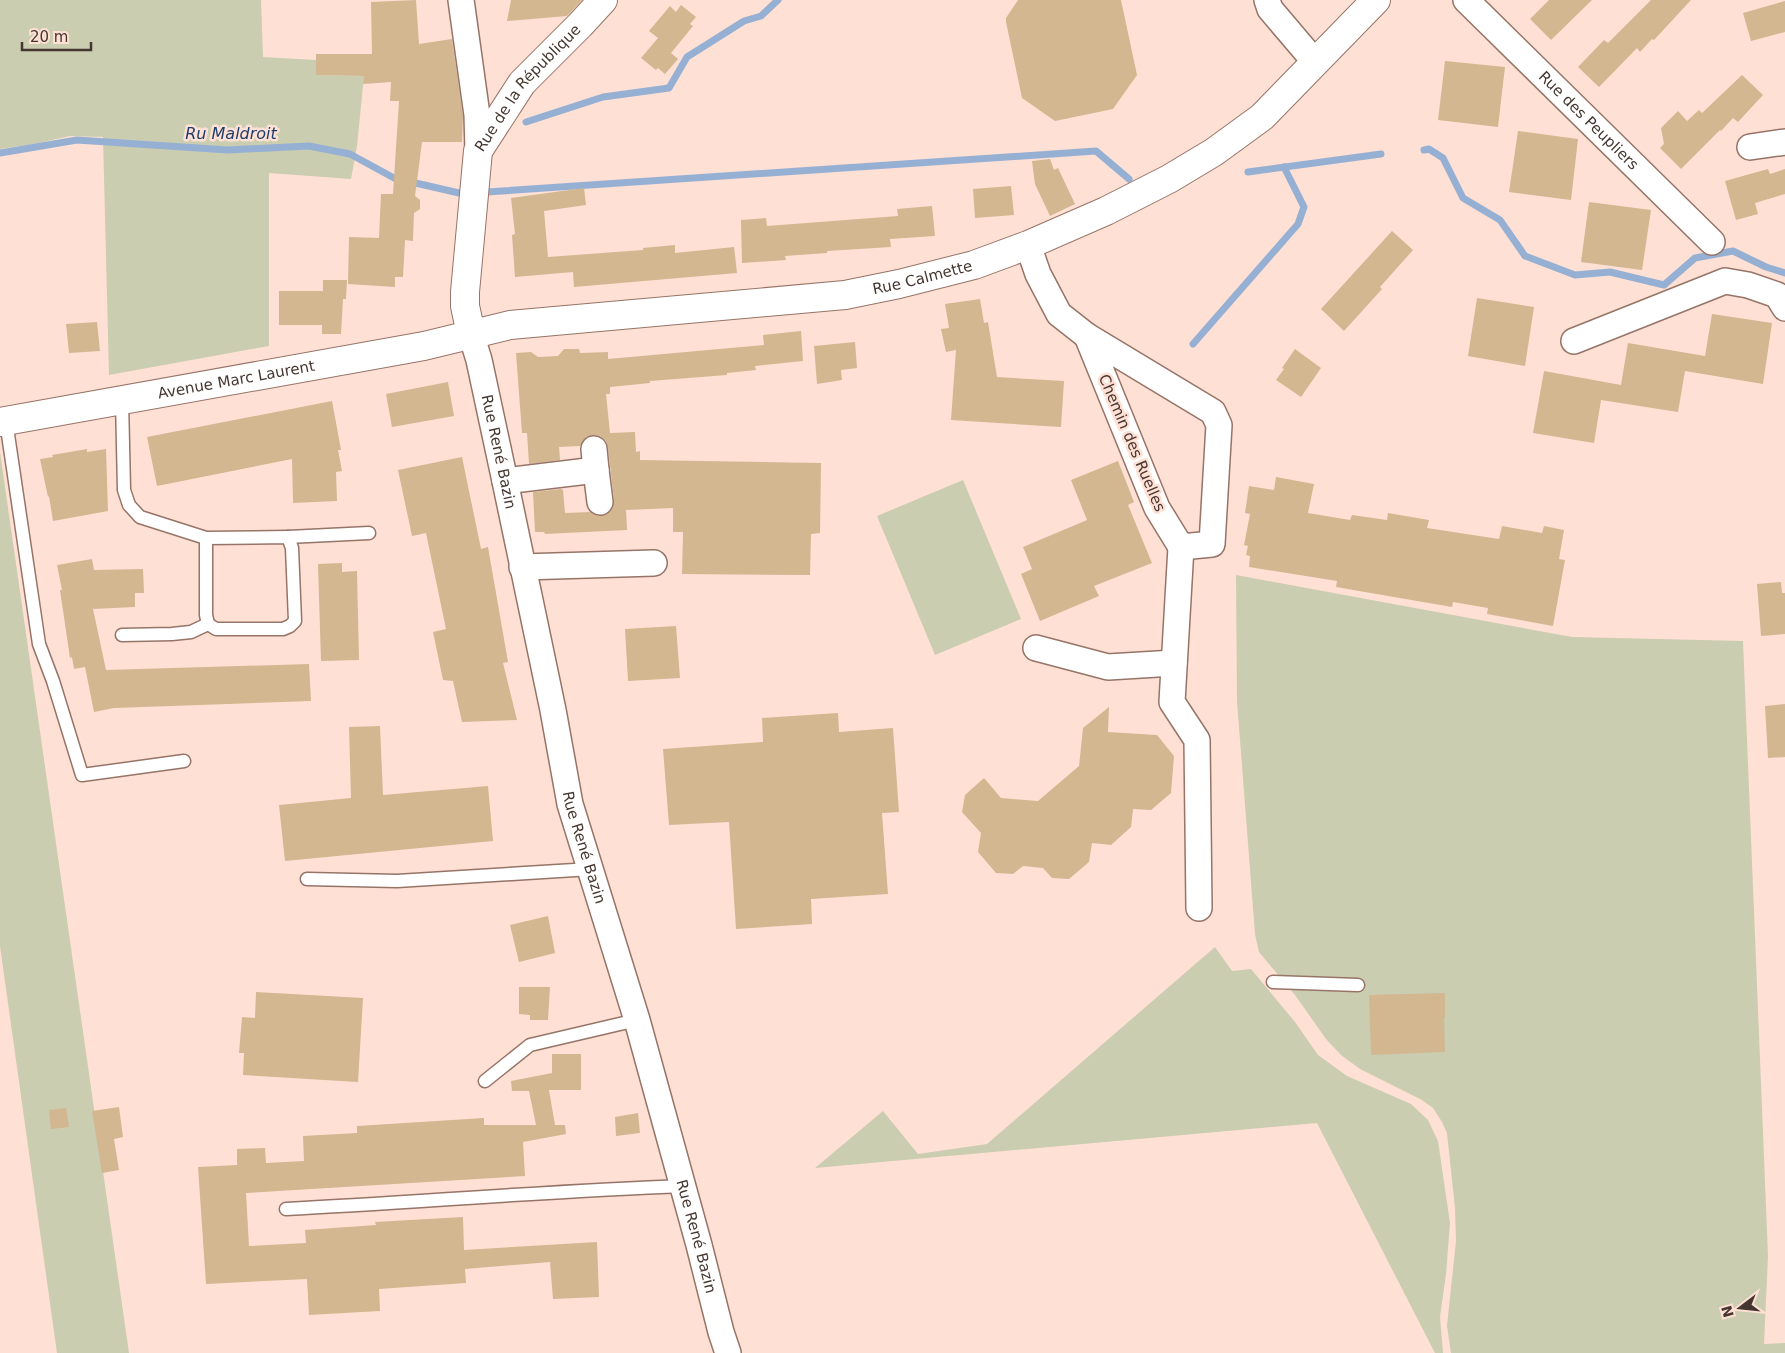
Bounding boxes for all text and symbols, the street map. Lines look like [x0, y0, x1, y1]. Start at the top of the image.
scale bar [22, 20, 91, 52]
street label: Rue de la République [471, 21, 584, 155]
text: 20 m [30, 28, 68, 46]
street label: Rue des Peupliers [1535, 68, 1642, 174]
water label: Ru Maldroit [185, 124, 278, 143]
street label: Rue Calmette [871, 257, 974, 298]
street label: Avenue Marc Laurent [156, 357, 316, 403]
street label: Chemin des Ruelles [1095, 372, 1169, 515]
street label: Rue René Bazin [478, 393, 520, 511]
street label: Rue René Bazin [559, 790, 609, 906]
street label: Rue René Bazin [672, 1178, 720, 1295]
north arrow [1715, 1283, 1765, 1333]
text: N [1718, 1304, 1737, 1319]

